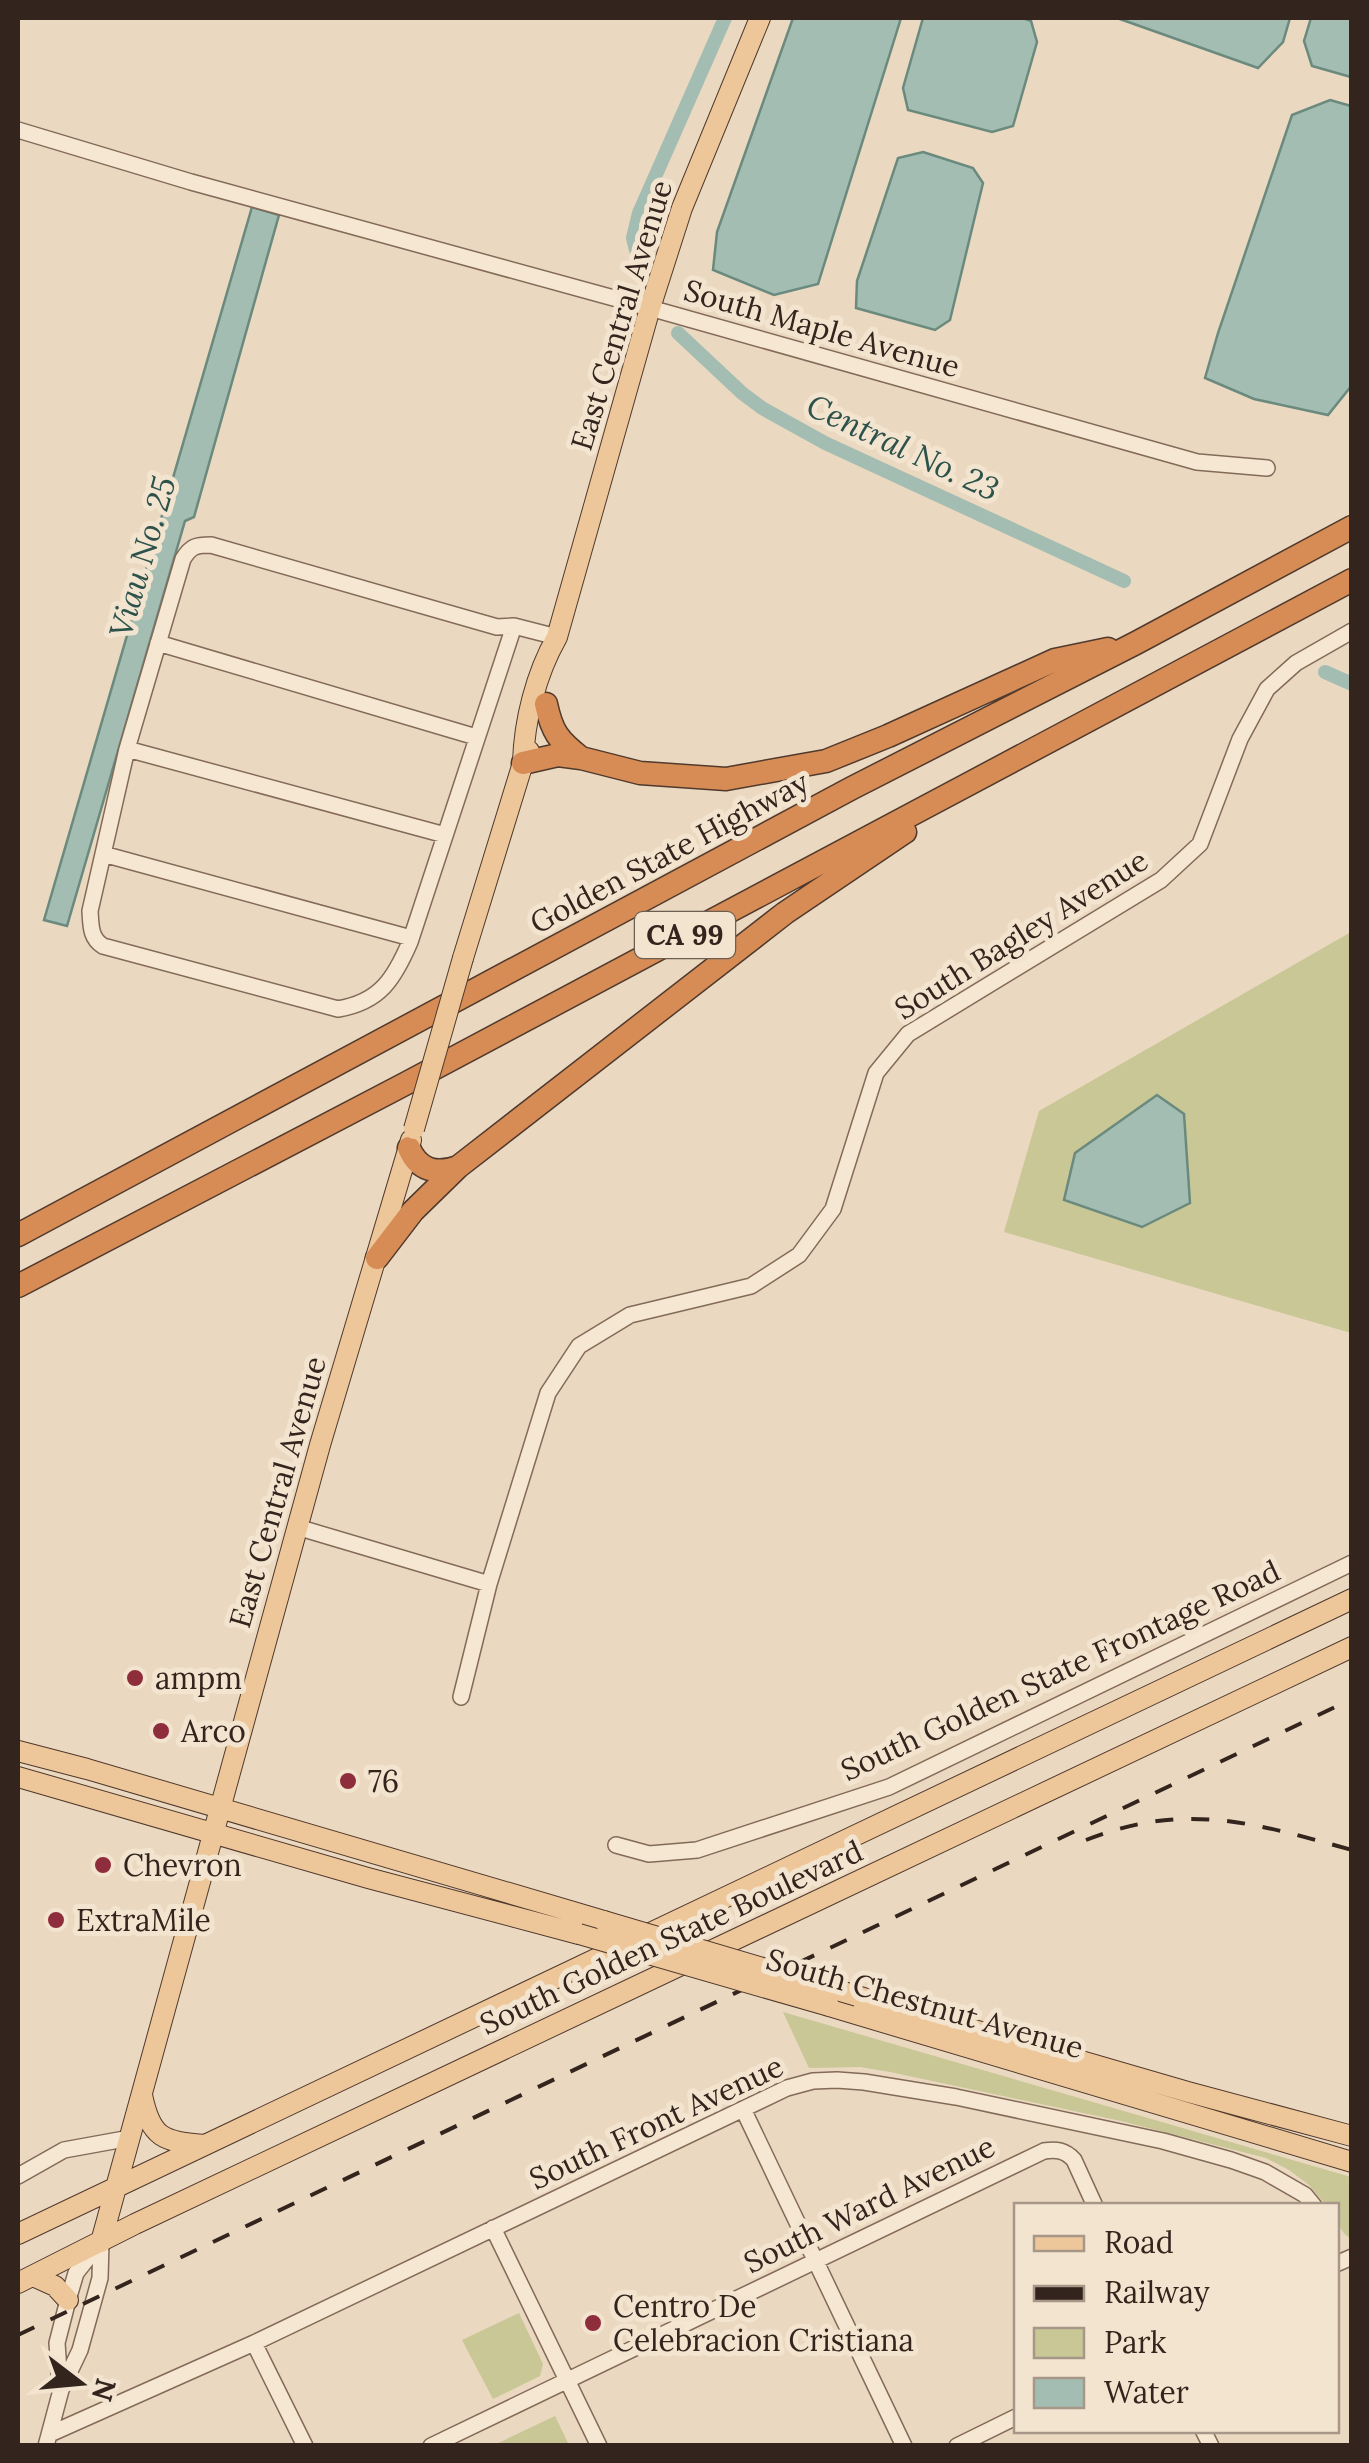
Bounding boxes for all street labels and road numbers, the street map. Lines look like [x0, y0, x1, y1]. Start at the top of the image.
street label: East Central Avenue [562, 175, 680, 455]
street label: South Maple Avenue [680, 270, 964, 386]
street label: Golden State Highway [523, 762, 815, 942]
street label: South Bagley Avenue [887, 841, 1155, 1028]
road number: CA 99 [635, 912, 735, 958]
street label: East Central Avenue [220, 1352, 334, 1632]
street label: South Golden State Frontage Road [834, 1551, 1286, 1790]
street label: South Golden State Boulevard [474, 1831, 868, 2042]
street label: South Chestnut Avenue [762, 1940, 1088, 2066]
street label: South Front Avenue [523, 2047, 789, 2197]
street label: South Ward Avenue [737, 2127, 1001, 2281]

